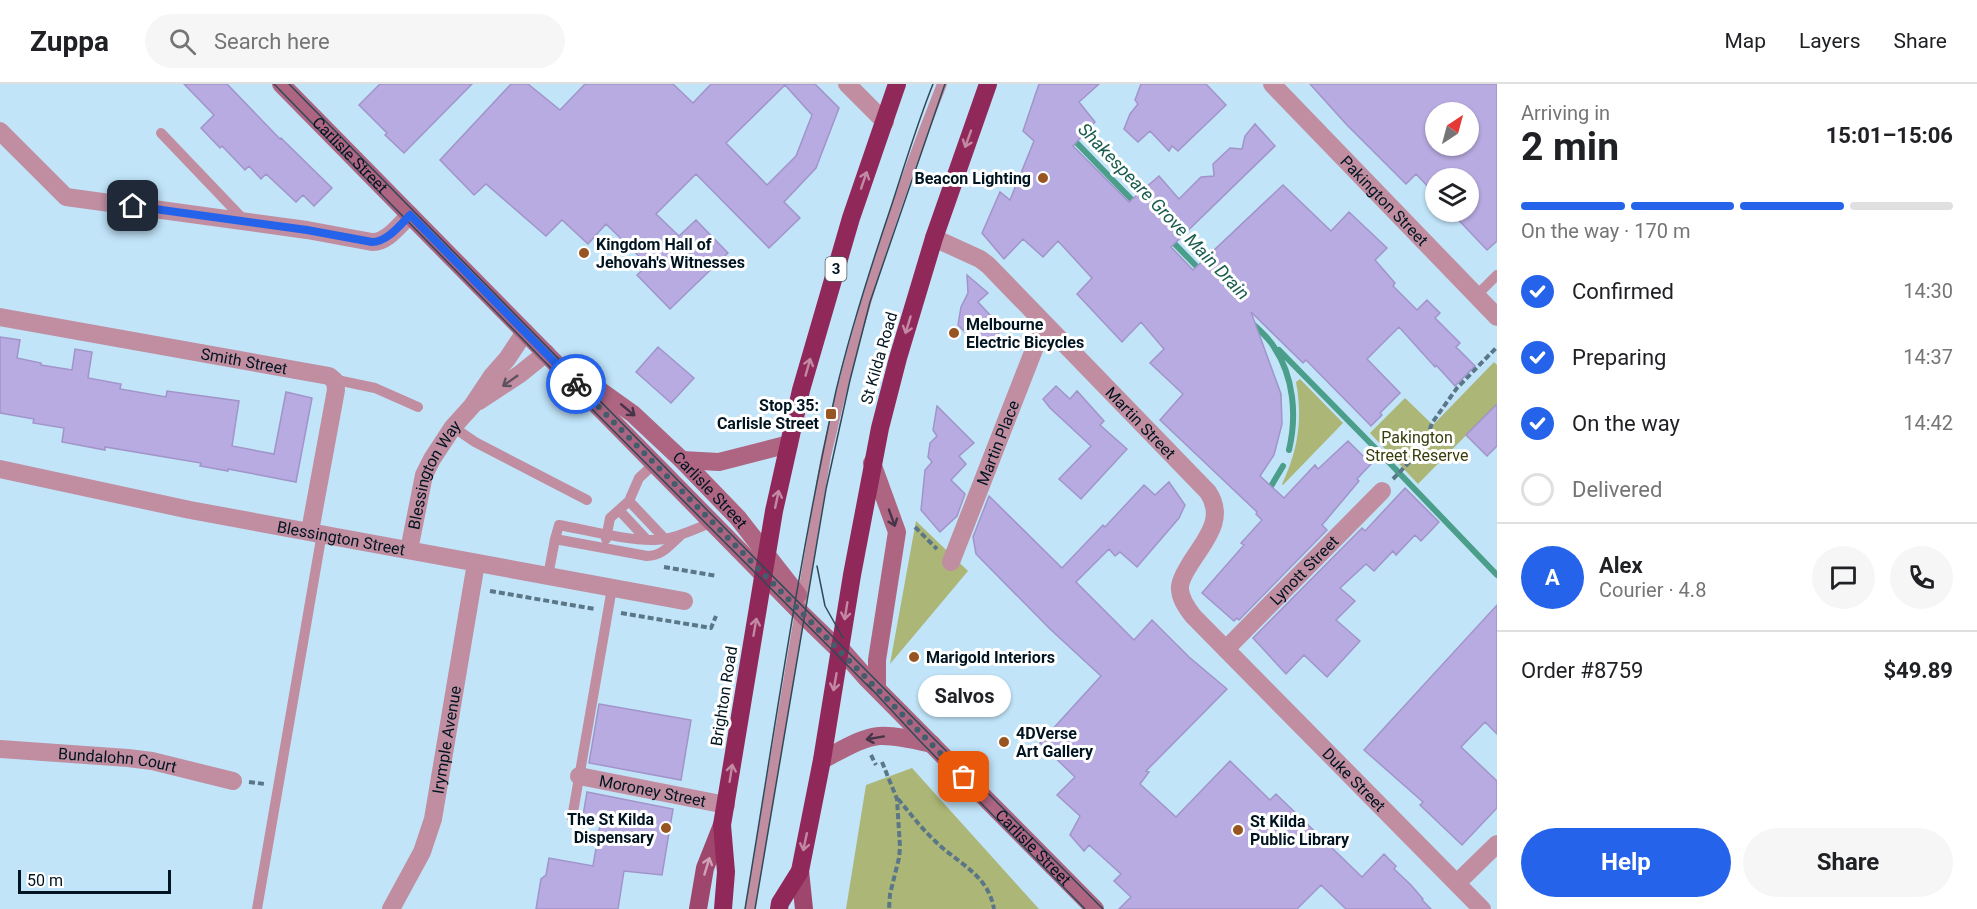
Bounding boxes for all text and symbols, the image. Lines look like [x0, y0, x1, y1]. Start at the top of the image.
search box [145, 14, 565, 68]
text: Zuppa [30, 25, 109, 58]
icon: search [166, 25, 199, 58]
text: Search here [214, 29, 330, 54]
text: Map [1724, 29, 1766, 53]
text: Layers [1799, 29, 1860, 53]
text: Share [1893, 29, 1947, 53]
text: Arriving in [1521, 101, 1610, 125]
north arrow [1425, 102, 1479, 156]
map controls [1425, 102, 1479, 222]
street label: Carlisle Street [309, 113, 392, 197]
water label: Shakespeare Grove Main Drain [1074, 118, 1254, 304]
text: 15:01–15:06 [1826, 123, 1953, 148]
text: 2 min [1521, 124, 1619, 170]
one-way arrow [962, 129, 973, 148]
street label: Pakington Street [1337, 152, 1432, 249]
button: layers [1425, 168, 1479, 222]
place label: Beacon Lighting [915, 169, 1031, 188]
one-way arrow [860, 171, 871, 190]
marker: Beacon Lighting [1036, 171, 1050, 185]
pin [107, 180, 158, 231]
icon: home [116, 189, 149, 222]
text: On the way · 170 m [1521, 219, 1690, 243]
place label: Kingdom Hall of Jehovah's Witnesses [596, 235, 745, 272]
marker: Kingdom Hall of Jehovah's Witnesses [577, 246, 591, 260]
road number: 3 [826, 257, 846, 281]
icon: check [1521, 275, 1554, 308]
text: Confirmed [1572, 279, 1674, 304]
text: 14:30 [1903, 279, 1953, 303]
street label: St Kilda Road [857, 310, 901, 406]
one-way arrow [902, 315, 913, 334]
place label: Melbourne Electric Bicycles [966, 315, 1084, 352]
marker: Melbourne Electric Bicycles [947, 326, 961, 340]
icon: check [1521, 341, 1554, 374]
street label: Smith Street [199, 344, 289, 378]
text: Preparing [1572, 345, 1666, 370]
text: 14:37 [1903, 345, 1953, 369]
courier [546, 354, 606, 414]
one-way arrow [803, 357, 814, 376]
icon: bike [560, 368, 593, 401]
one-way arrow [502, 375, 518, 387]
street label: Martin Street [1102, 383, 1180, 462]
place label: Stop 35: Carlisle Street [717, 396, 820, 433]
street label: Martin Place [972, 397, 1023, 488]
one-way arrow [620, 403, 635, 417]
marker: Stop 35: Carlisle Street [824, 407, 838, 421]
icon: check [1521, 407, 1554, 440]
text: On the way [1572, 411, 1680, 436]
text: 14:42 [1903, 411, 1953, 435]
street label: Blessington Way [404, 416, 464, 531]
park label: Pakington Street Reserve [1366, 428, 1468, 465]
street label: Carlisle Street [669, 447, 752, 532]
text: Delivered [1572, 477, 1662, 502]
one-way arrow [772, 489, 783, 509]
one-way arrow [888, 508, 899, 527]
street label: Blessington Street [276, 517, 407, 559]
street label: Lynott Street [1266, 531, 1342, 609]
button: chat [1812, 546, 1875, 609]
button: phone [1890, 546, 1953, 609]
text: Alex [1599, 553, 1643, 578]
text: A [1545, 565, 1560, 590]
text: Courier · 4.8 [1599, 578, 1706, 602]
one-way arrow [840, 601, 851, 621]
one-way arrow [749, 618, 760, 637]
street label: Brighton Road [707, 645, 741, 747]
place label: Marigold Interiors [926, 648, 1055, 667]
marker: Marigold Interiors [907, 650, 921, 664]
text: Order #8759 [1521, 658, 1643, 683]
text: $49.89 [1884, 658, 1953, 683]
one-way arrow [829, 672, 840, 691]
callout: Salvos [918, 675, 1010, 717]
street label: Irymple Avenue [428, 684, 465, 795]
text: Salvos [935, 684, 994, 708]
place label: 4DVerse Art Gallery [1016, 724, 1094, 761]
one-way arrow [865, 733, 885, 744]
marker: 4DVerse Art Gallery [997, 735, 1011, 749]
street label: Bundalohn Court [57, 744, 179, 776]
street label: Duke Street [1319, 744, 1390, 815]
pin [938, 751, 989, 802]
icon: bag [947, 760, 980, 793]
one-way arrow [725, 764, 736, 783]
street label: Moroney Street [598, 771, 708, 810]
street label: Carlisle Street [992, 805, 1075, 889]
place label: The St Kilda Dispensary [567, 810, 655, 847]
place label: St Kilda Public Library [1250, 812, 1350, 849]
marker: The St Kilda Dispensary [659, 821, 673, 835]
marker: St Kilda Public Library [1231, 823, 1245, 837]
button: Help [1521, 828, 1731, 897]
button: Share [1743, 828, 1953, 897]
one-way arrow [799, 832, 811, 851]
one-way arrow [702, 857, 713, 876]
scale bar [18, 867, 171, 894]
text: 50 m [27, 871, 63, 890]

